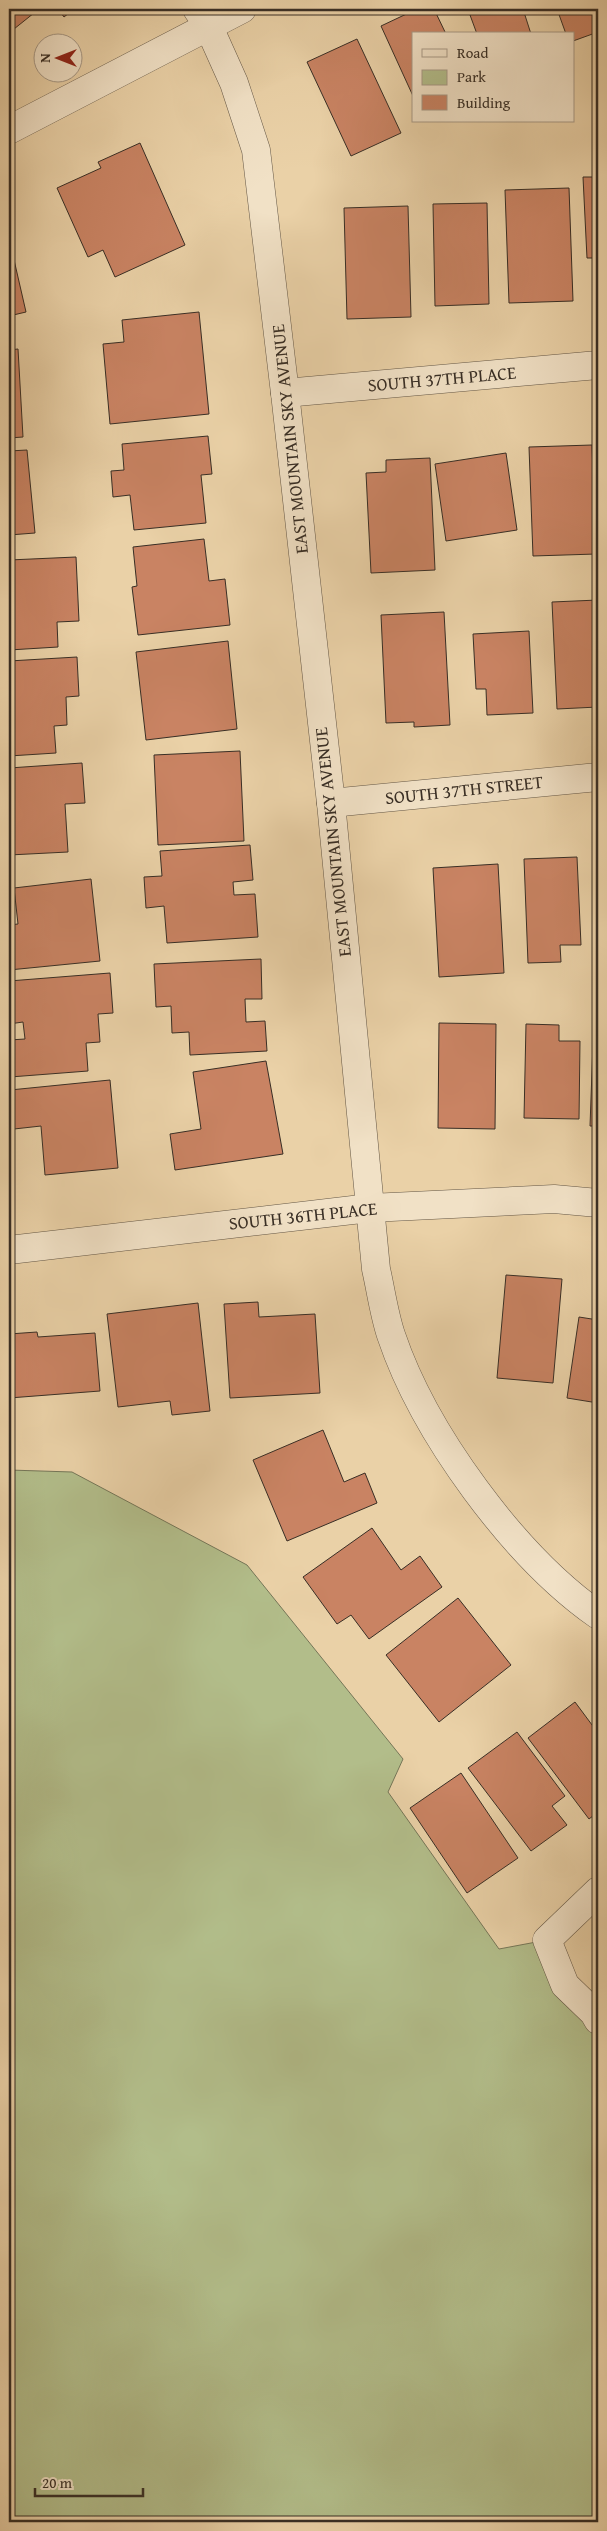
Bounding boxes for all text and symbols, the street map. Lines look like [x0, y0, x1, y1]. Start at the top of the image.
north arrow [32, 32, 82, 82]
legend [412, 32, 574, 122]
text: Road [457, 42, 488, 63]
text: N [35, 53, 55, 63]
text: Park [457, 66, 486, 87]
text: Building [457, 92, 511, 113]
street label: EAST MOUNTAIN SKY AVENUE [264, 323, 315, 555]
street label: SOUTH 37TH PLACE [367, 359, 517, 398]
street label: EAST MOUNTAIN SKY AVENUE [307, 726, 358, 958]
street label: SOUTH 37TH STREET [384, 768, 544, 811]
street label: SOUTH 36TH PLACE [227, 1194, 378, 1237]
scale bar [35, 2466, 142, 2498]
text: 20 m [42, 2472, 73, 2493]

